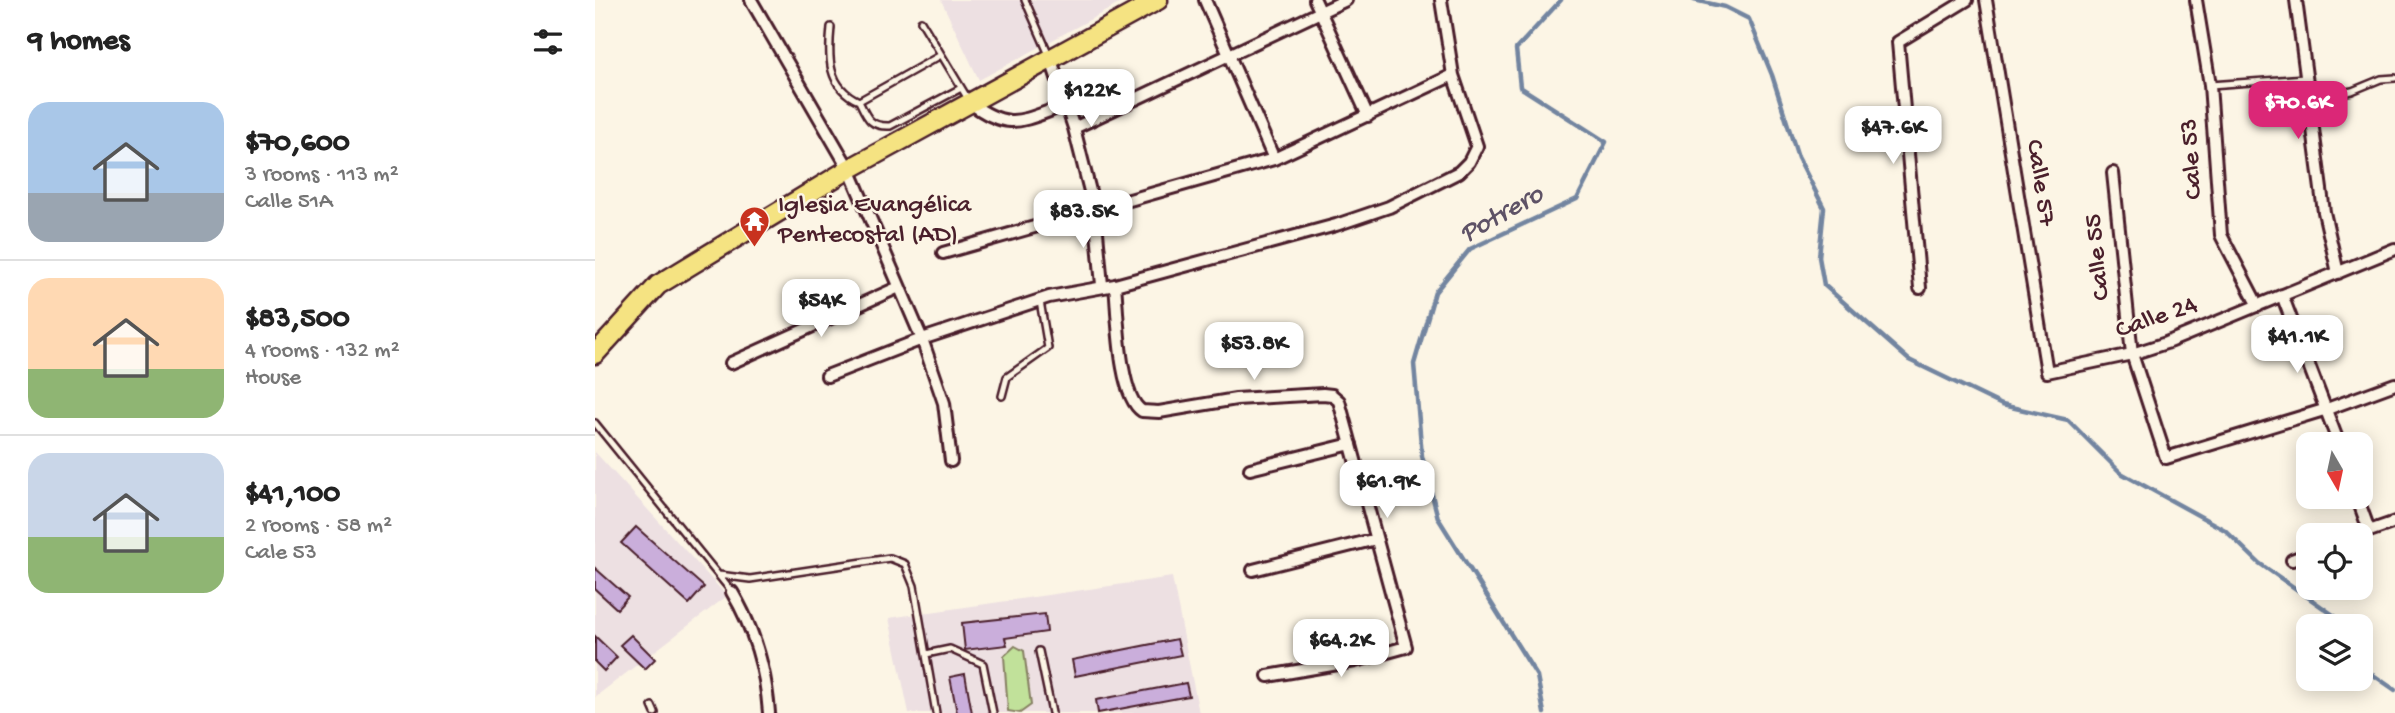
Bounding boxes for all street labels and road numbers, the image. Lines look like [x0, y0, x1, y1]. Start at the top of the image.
street label: Cale 53 [2175, 118, 2211, 200]
street label: Calle 57 [2017, 138, 2061, 230]
street label: Calle 55 [2079, 212, 2119, 302]
street label: Calle 24 [2112, 291, 2202, 347]

